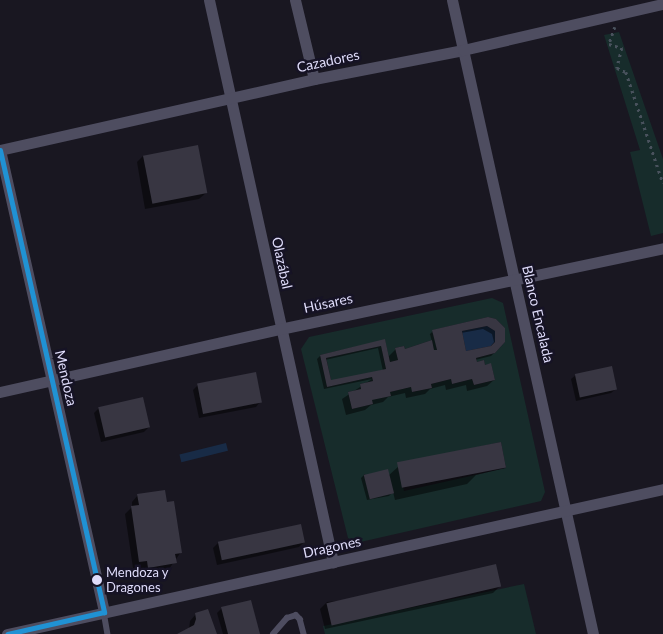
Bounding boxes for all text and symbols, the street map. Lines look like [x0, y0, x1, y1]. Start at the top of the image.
street label: Cazadores [295, 46, 361, 76]
street label: Olazábal [268, 235, 296, 291]
street label: Blanco Encalada [519, 264, 557, 364]
street label: Húsares [302, 290, 354, 316]
street label: Mendoza [51, 348, 81, 408]
street label: Dragones [301, 533, 363, 561]
place label: Mendoza y Dragones [106, 565, 169, 596]
marker: Mendoza y Dragones [92, 575, 102, 585]

